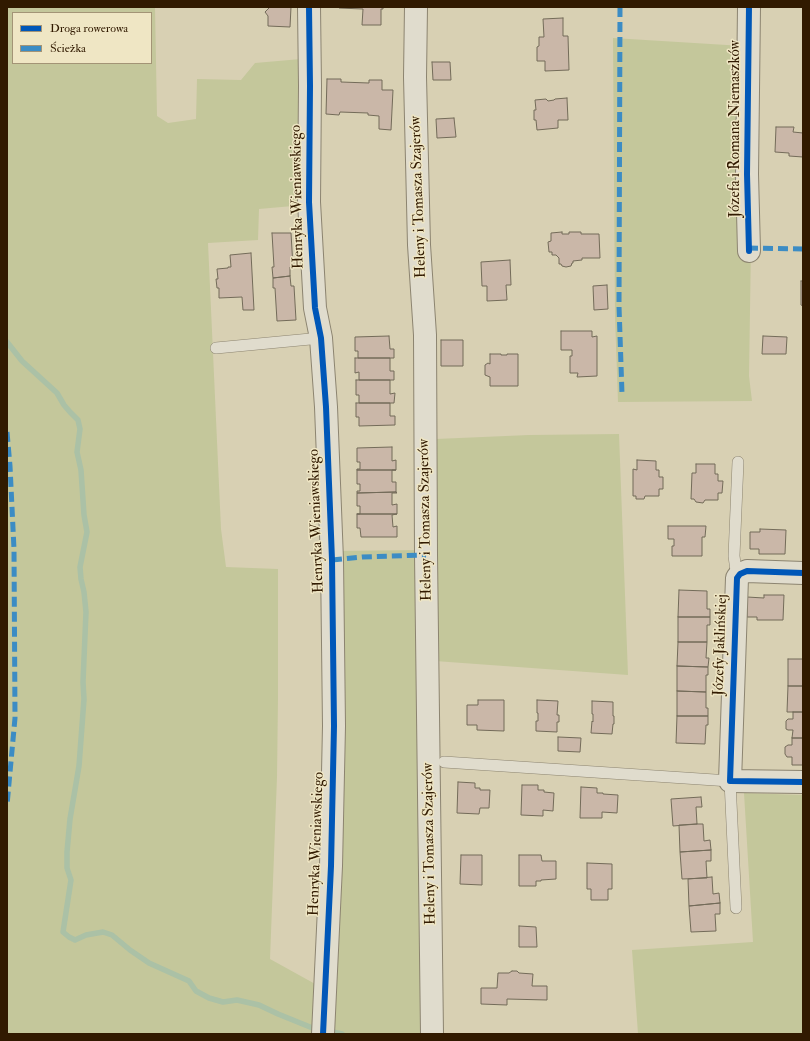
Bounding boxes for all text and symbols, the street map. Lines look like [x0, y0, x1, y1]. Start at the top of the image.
legend [12, 12, 152, 64]
text: Droga rowerowa [50, 21, 128, 36]
street label: Józefa i Romana Niemaszków [727, 40, 745, 218]
text: Ścieżka [50, 41, 86, 56]
street label: Heleny i Tomasza Szajerów [407, 116, 431, 278]
street label: Henryka Wieniawskiego [288, 125, 308, 269]
street label: Heleny i Tomasza Szajerów [416, 439, 436, 601]
street label: Henryka Wieniawskiego [305, 449, 329, 593]
street label: Józefy Jaklińskiej [710, 594, 732, 696]
street label: Heleny i Tomasza Szajerów [420, 763, 440, 925]
street label: Henryka Wieniawskiego [305, 772, 329, 916]

